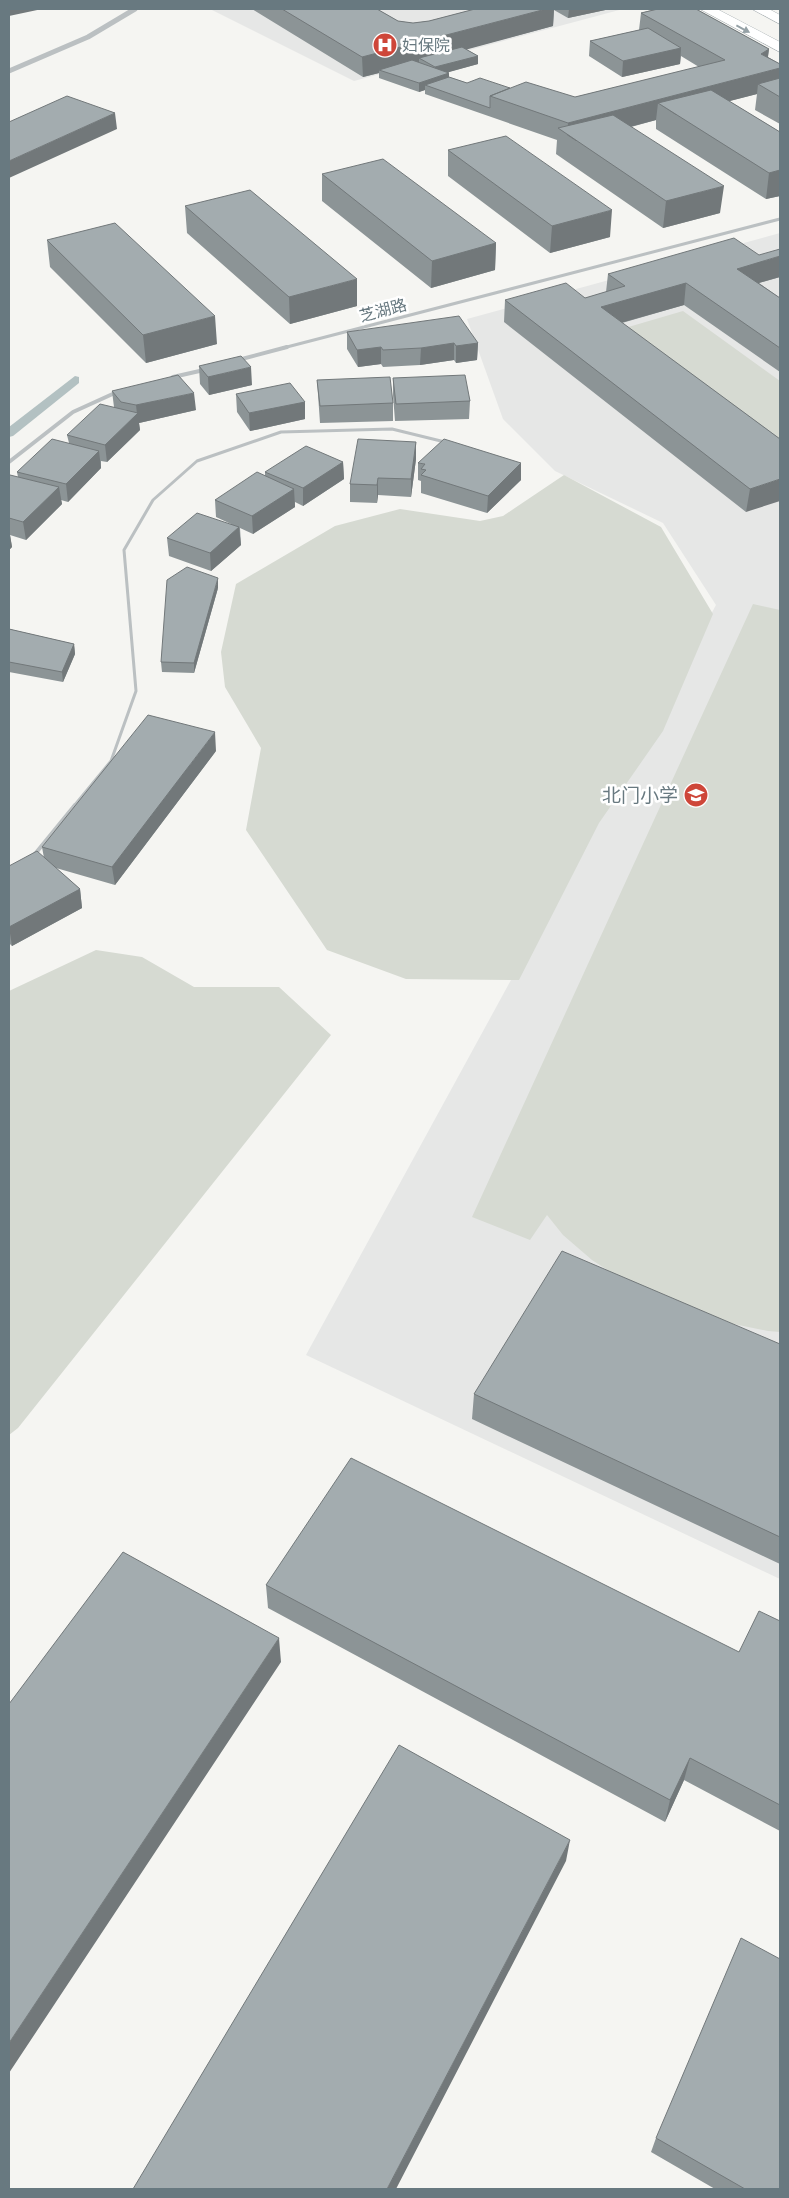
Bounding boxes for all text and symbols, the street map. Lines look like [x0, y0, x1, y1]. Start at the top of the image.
one-way arrow [737, 24, 750, 33]
hospital icon: 妇保院 [372, 32, 398, 58]
place label: 妇保院 [402, 37, 450, 54]
street label: 芝湖路 [358, 296, 409, 325]
school or university icon: 北门小学 [683, 782, 709, 808]
place label: 北门小学 [602, 785, 678, 806]

